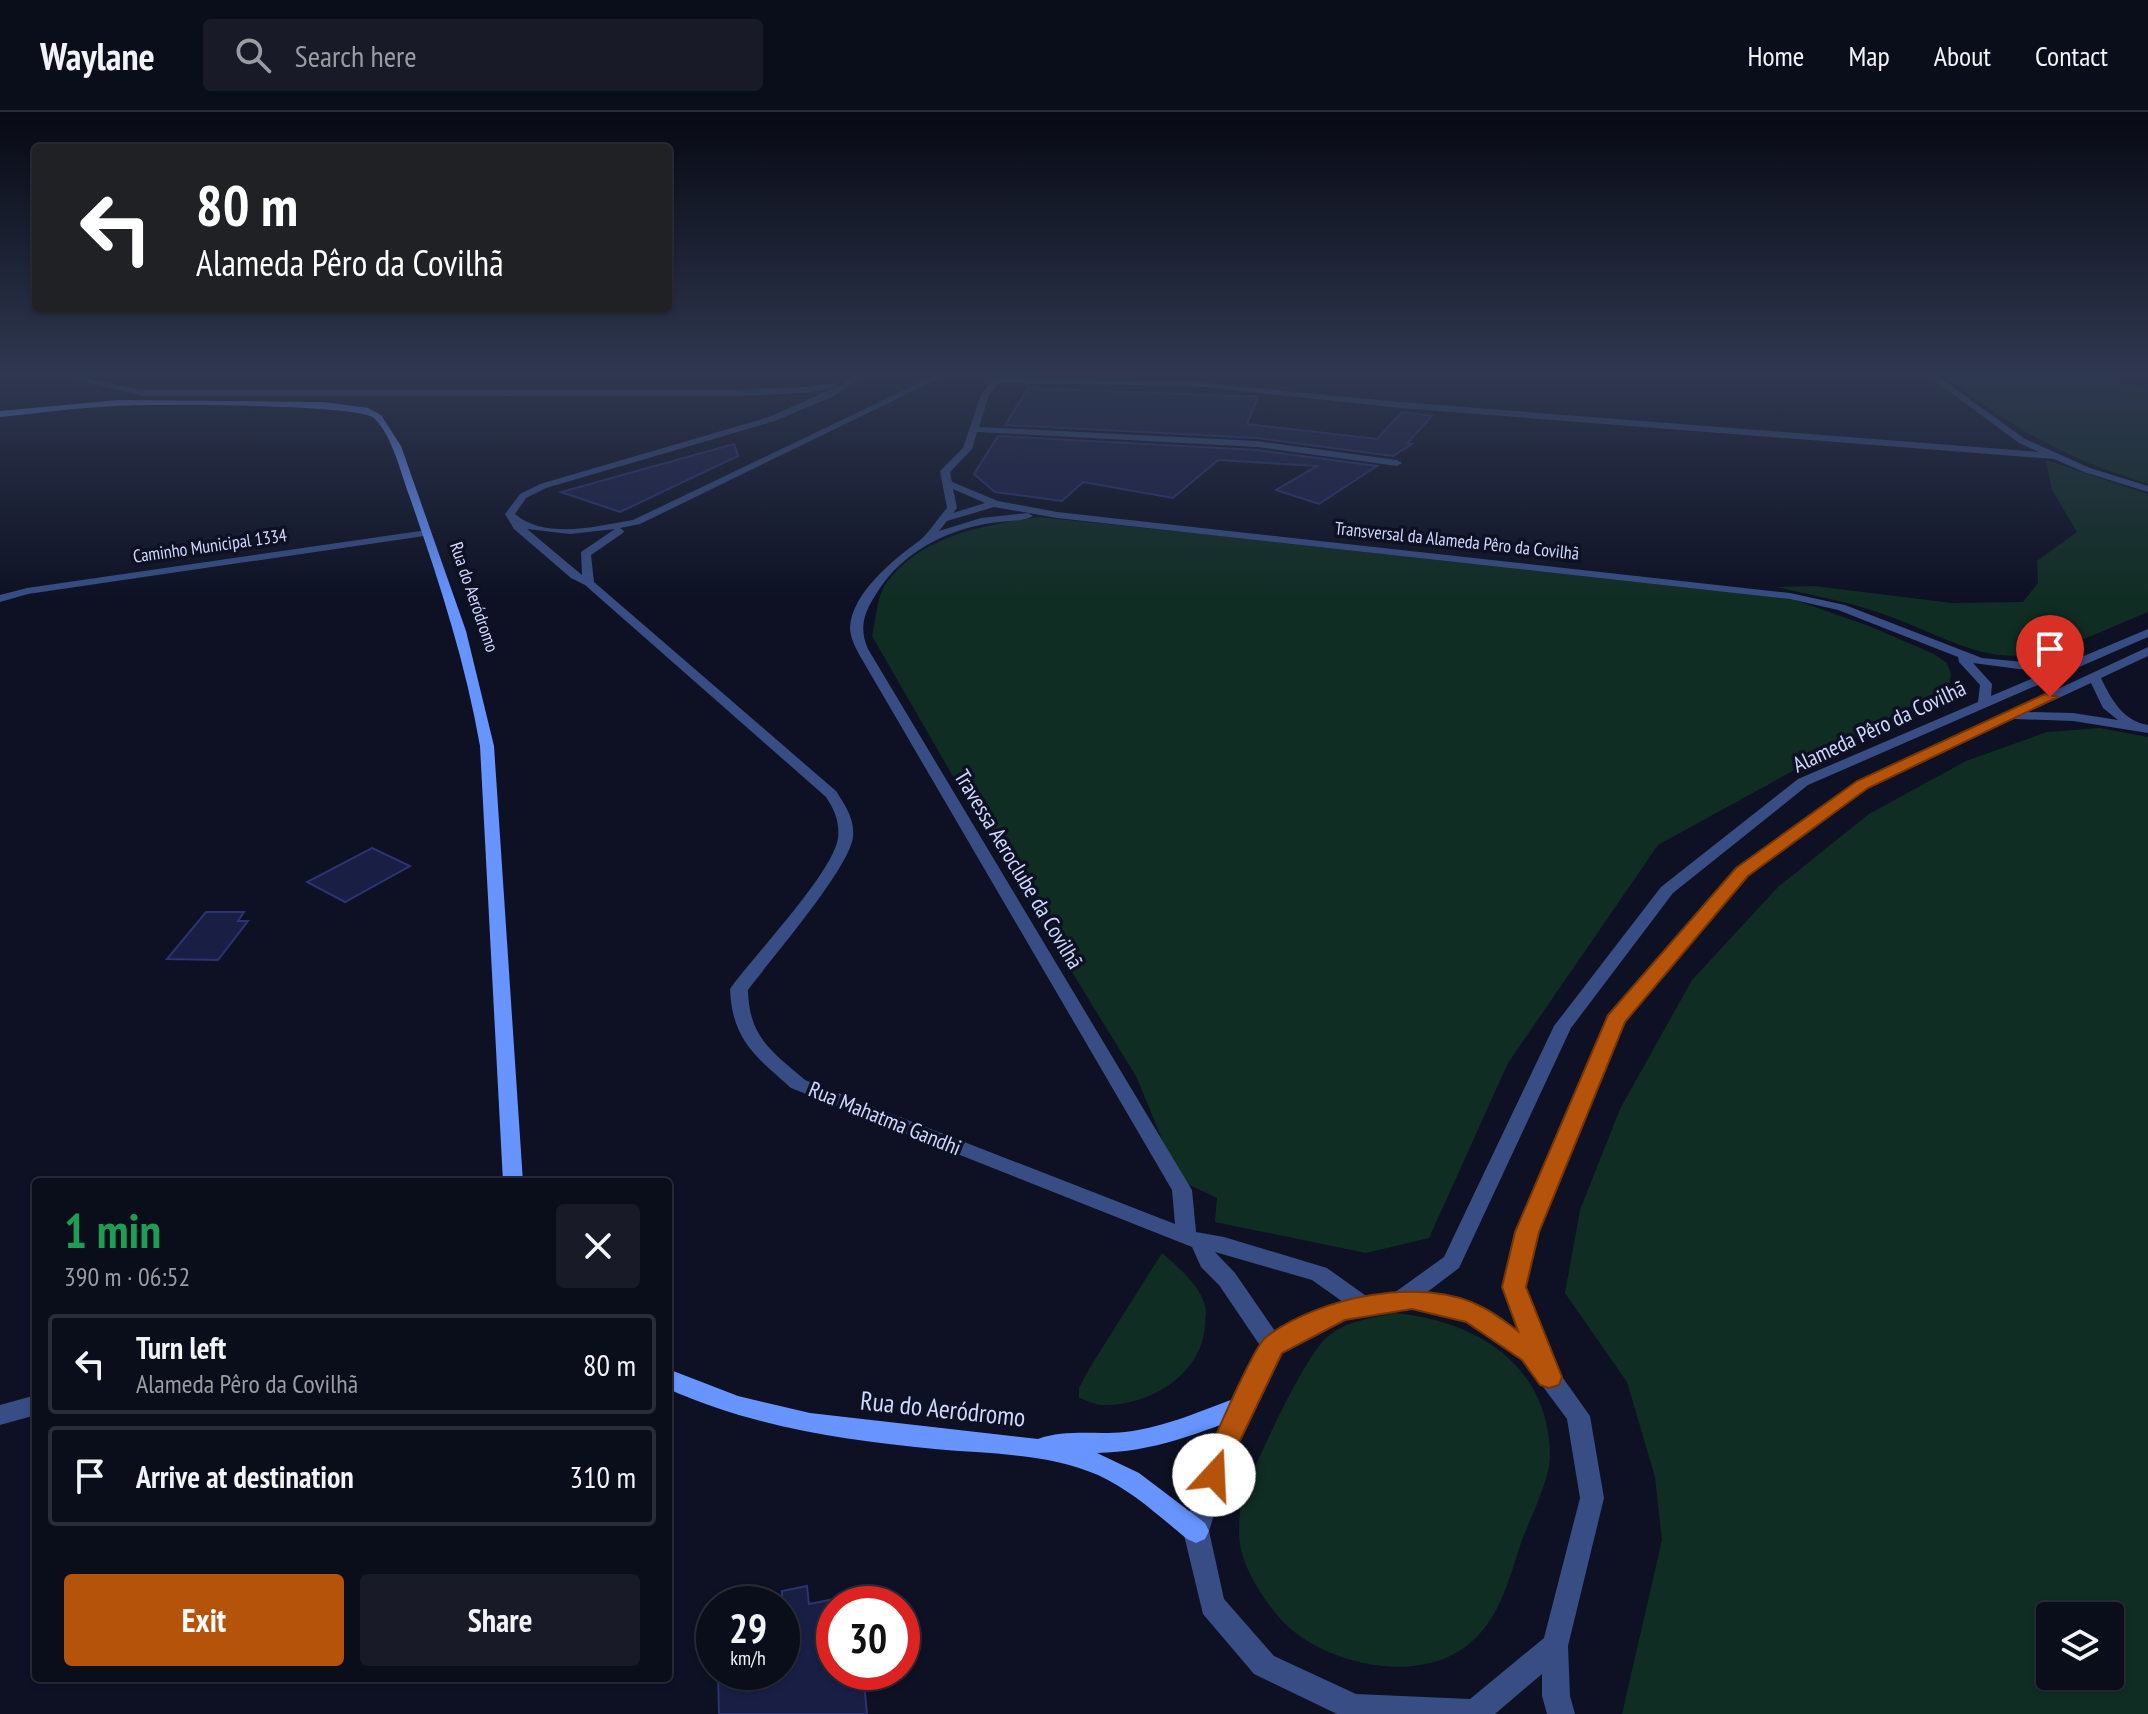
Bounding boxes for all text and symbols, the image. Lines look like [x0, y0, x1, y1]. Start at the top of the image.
search box [203, 19, 763, 91]
text: Waylane [40, 31, 155, 80]
icon: search [231, 33, 275, 77]
text: Search here [295, 36, 417, 75]
text: Home [1748, 37, 1804, 74]
text: Map [1848, 37, 1890, 74]
text: About [1934, 37, 1991, 74]
text: Contact [2035, 37, 2108, 74]
text: 80 m [196, 169, 298, 241]
icon: left [64, 176, 168, 280]
text: Alameda Pêro da Covilhã [196, 239, 504, 286]
street label: Transversal da Alameda Pêro da Covilhã [1334, 516, 1580, 565]
street label: Caminho Municipal 1334 [132, 523, 288, 568]
street label: Rua do Aeródromo [445, 539, 504, 655]
pin [2016, 615, 2084, 697]
icon: arrive [2028, 627, 2072, 671]
street label: Alameda Pêro da Covilhã [1788, 674, 1970, 778]
street label: Travessa Aeroclube da Covilhã [948, 764, 1090, 974]
street label: Rua Mahatma Gandhi [805, 1075, 965, 1161]
text: 1 min [64, 1199, 161, 1261]
button: close [556, 1204, 640, 1288]
text: 390 m · 06:52 [64, 1260, 190, 1293]
text: Turn left [136, 1328, 226, 1367]
icon: left [68, 1342, 112, 1386]
text: 80 m [583, 1345, 636, 1384]
text: Alameda Pêro da Covilhã [136, 1367, 358, 1400]
street label: Rua do Aeródromo [859, 1383, 1027, 1434]
position arrow [1172, 1433, 1256, 1517]
icon: arrive [68, 1454, 112, 1498]
text: Arrive at destination [136, 1457, 354, 1496]
text: 310 m [570, 1457, 636, 1496]
button: Exit [64, 1574, 344, 1666]
button: Share [360, 1574, 640, 1666]
speed limit sign: 30 [816, 1586, 920, 1690]
text: 29 [729, 1602, 767, 1654]
map controls [2036, 1602, 2124, 1690]
button: layers [2036, 1602, 2124, 1690]
text: km/h [730, 1645, 766, 1671]

